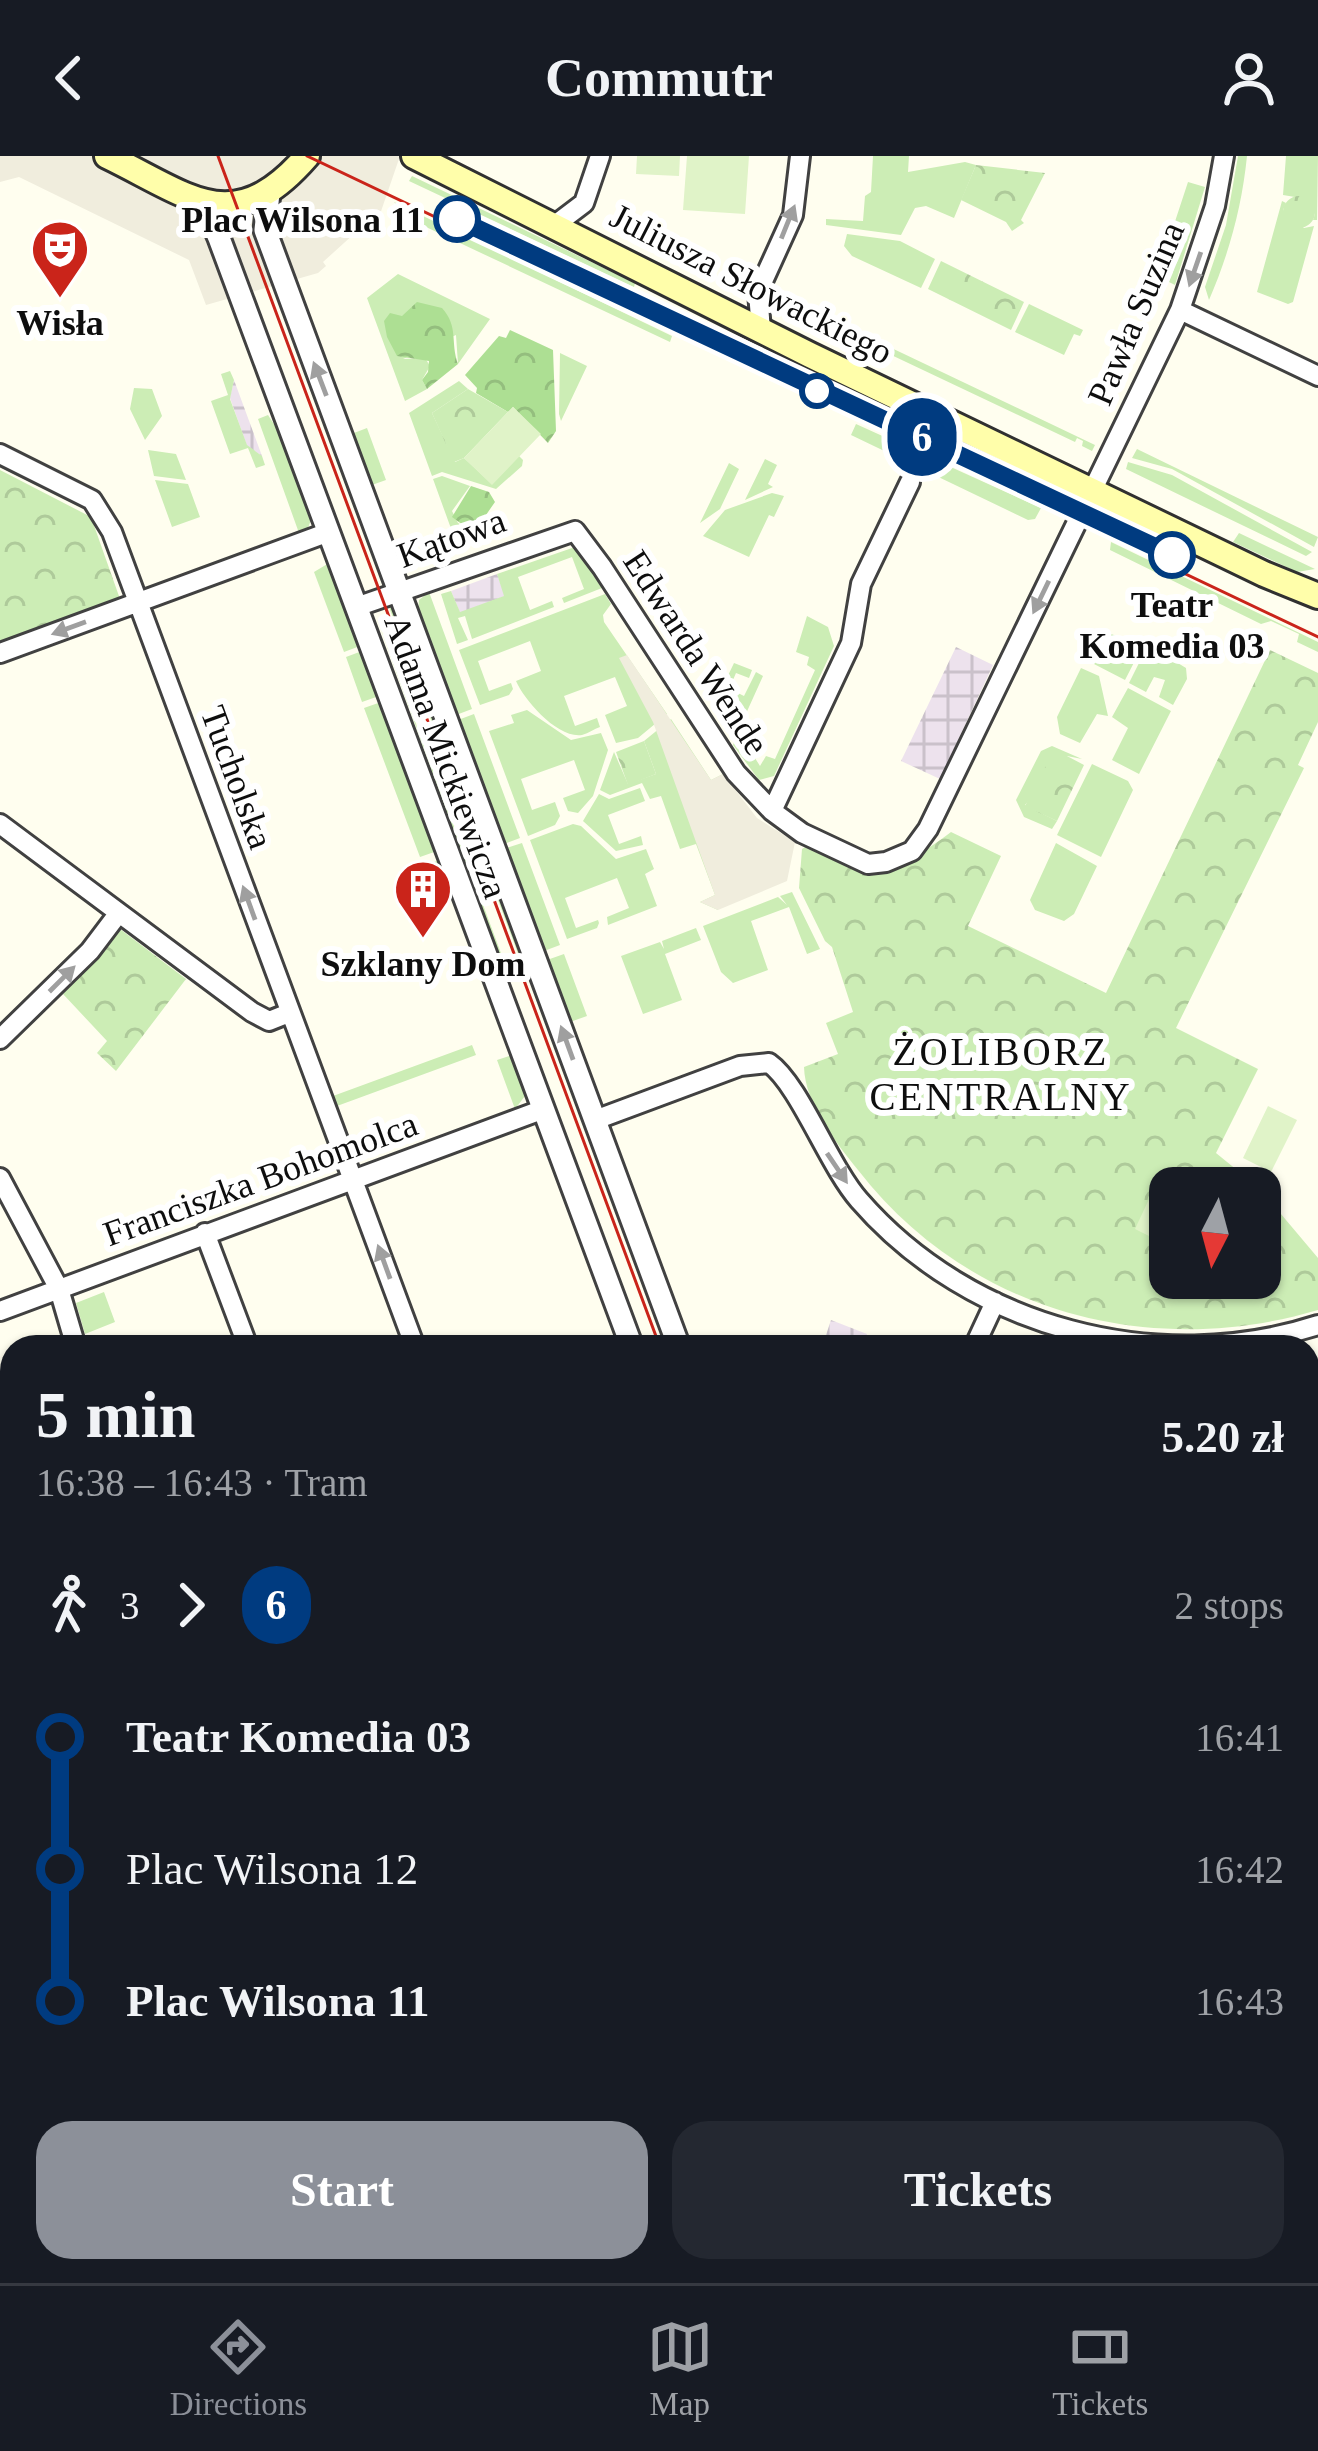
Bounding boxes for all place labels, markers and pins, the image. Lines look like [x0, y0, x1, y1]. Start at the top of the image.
marker: Plac Wilsona 11 [435, 197, 479, 241]
place label: Plac Wilsona 11 [181, 200, 424, 240]
theatre icon: Wisła [29, 218, 91, 300]
place label: Wisła [16, 303, 104, 343]
unlabelled marker [801, 375, 833, 407]
marker: Teatr Komedia 03 [1150, 533, 1194, 577]
place label: Teatr Komedia 03 [1080, 585, 1265, 666]
building icon: Szklany Dom [392, 858, 454, 940]
place label: Szklany Dom [320, 944, 526, 984]

